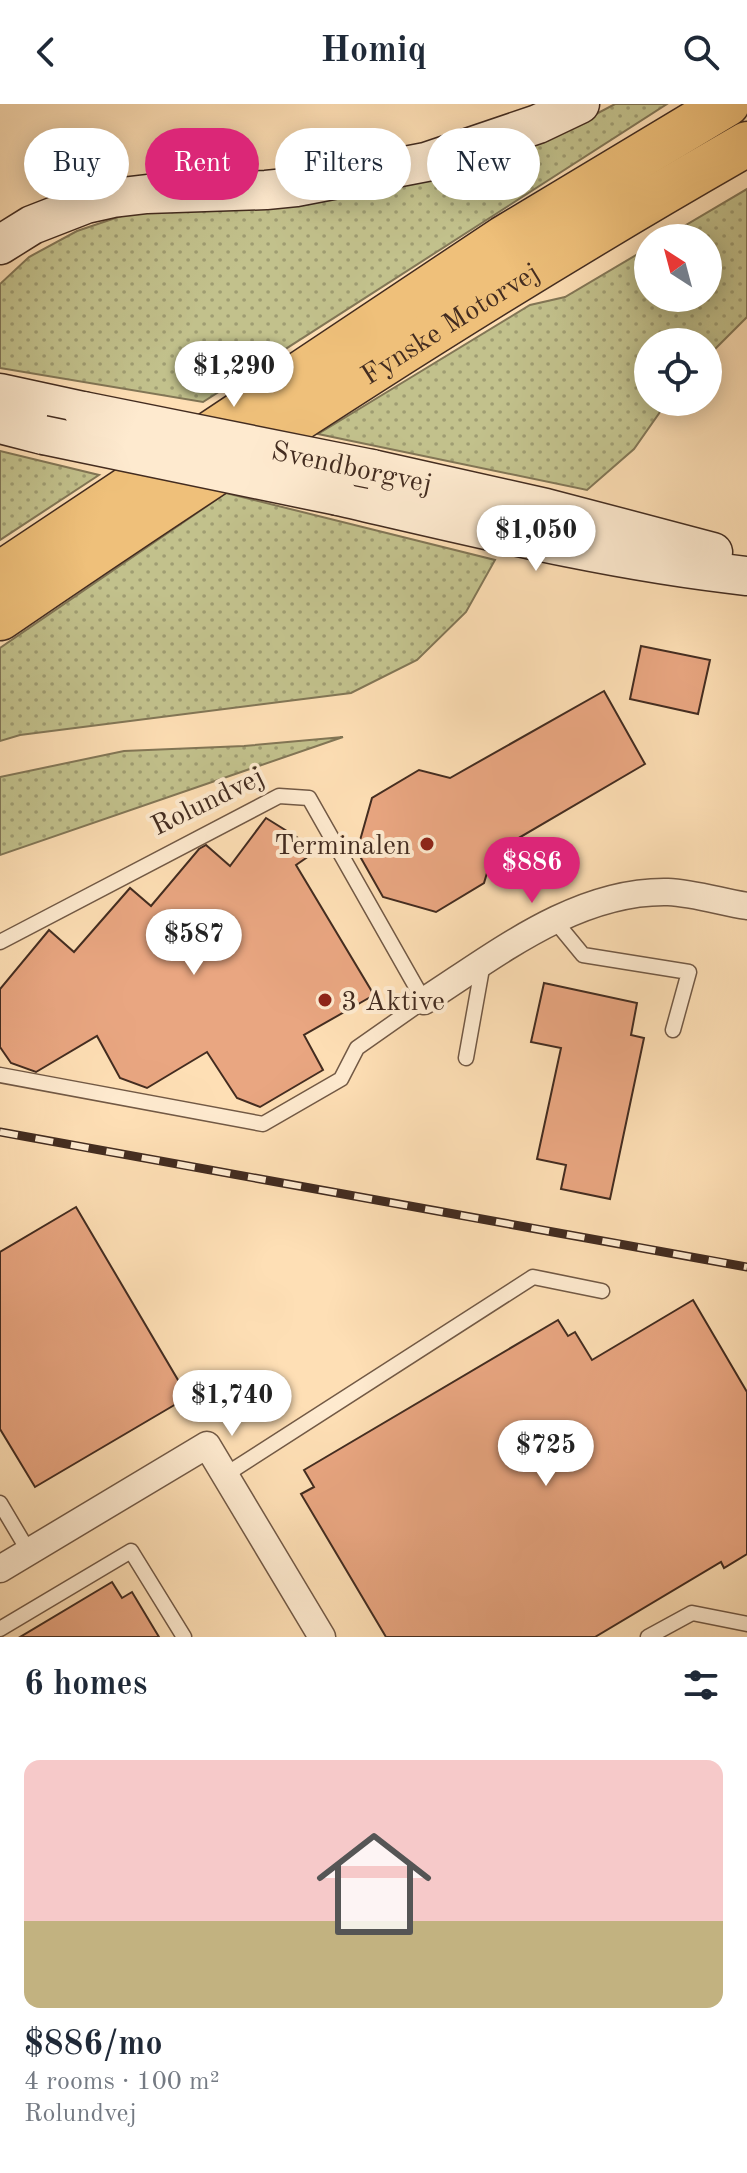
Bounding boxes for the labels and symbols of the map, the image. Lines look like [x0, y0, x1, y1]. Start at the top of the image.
north arrow [634, 224, 722, 312]
street label: Fynske Motorvej [357, 259, 545, 391]
pin: $1,290 [169, 341, 299, 409]
street label: Svendborgvej [268, 438, 434, 500]
pin: $1,050 [471, 505, 601, 573]
street label: Rolundvej [148, 763, 269, 842]
place label: Terminalen [274, 833, 411, 861]
marker: Terminalen [418, 835, 436, 853]
pin: $886 [485, 837, 579, 905]
pin: $587 [147, 909, 241, 977]
place label: 3 Aktive [341, 989, 445, 1017]
marker: 3 Aktive [316, 991, 334, 1009]
pin: $1,740 [167, 1370, 297, 1438]
pin: $725 [499, 1420, 593, 1488]

